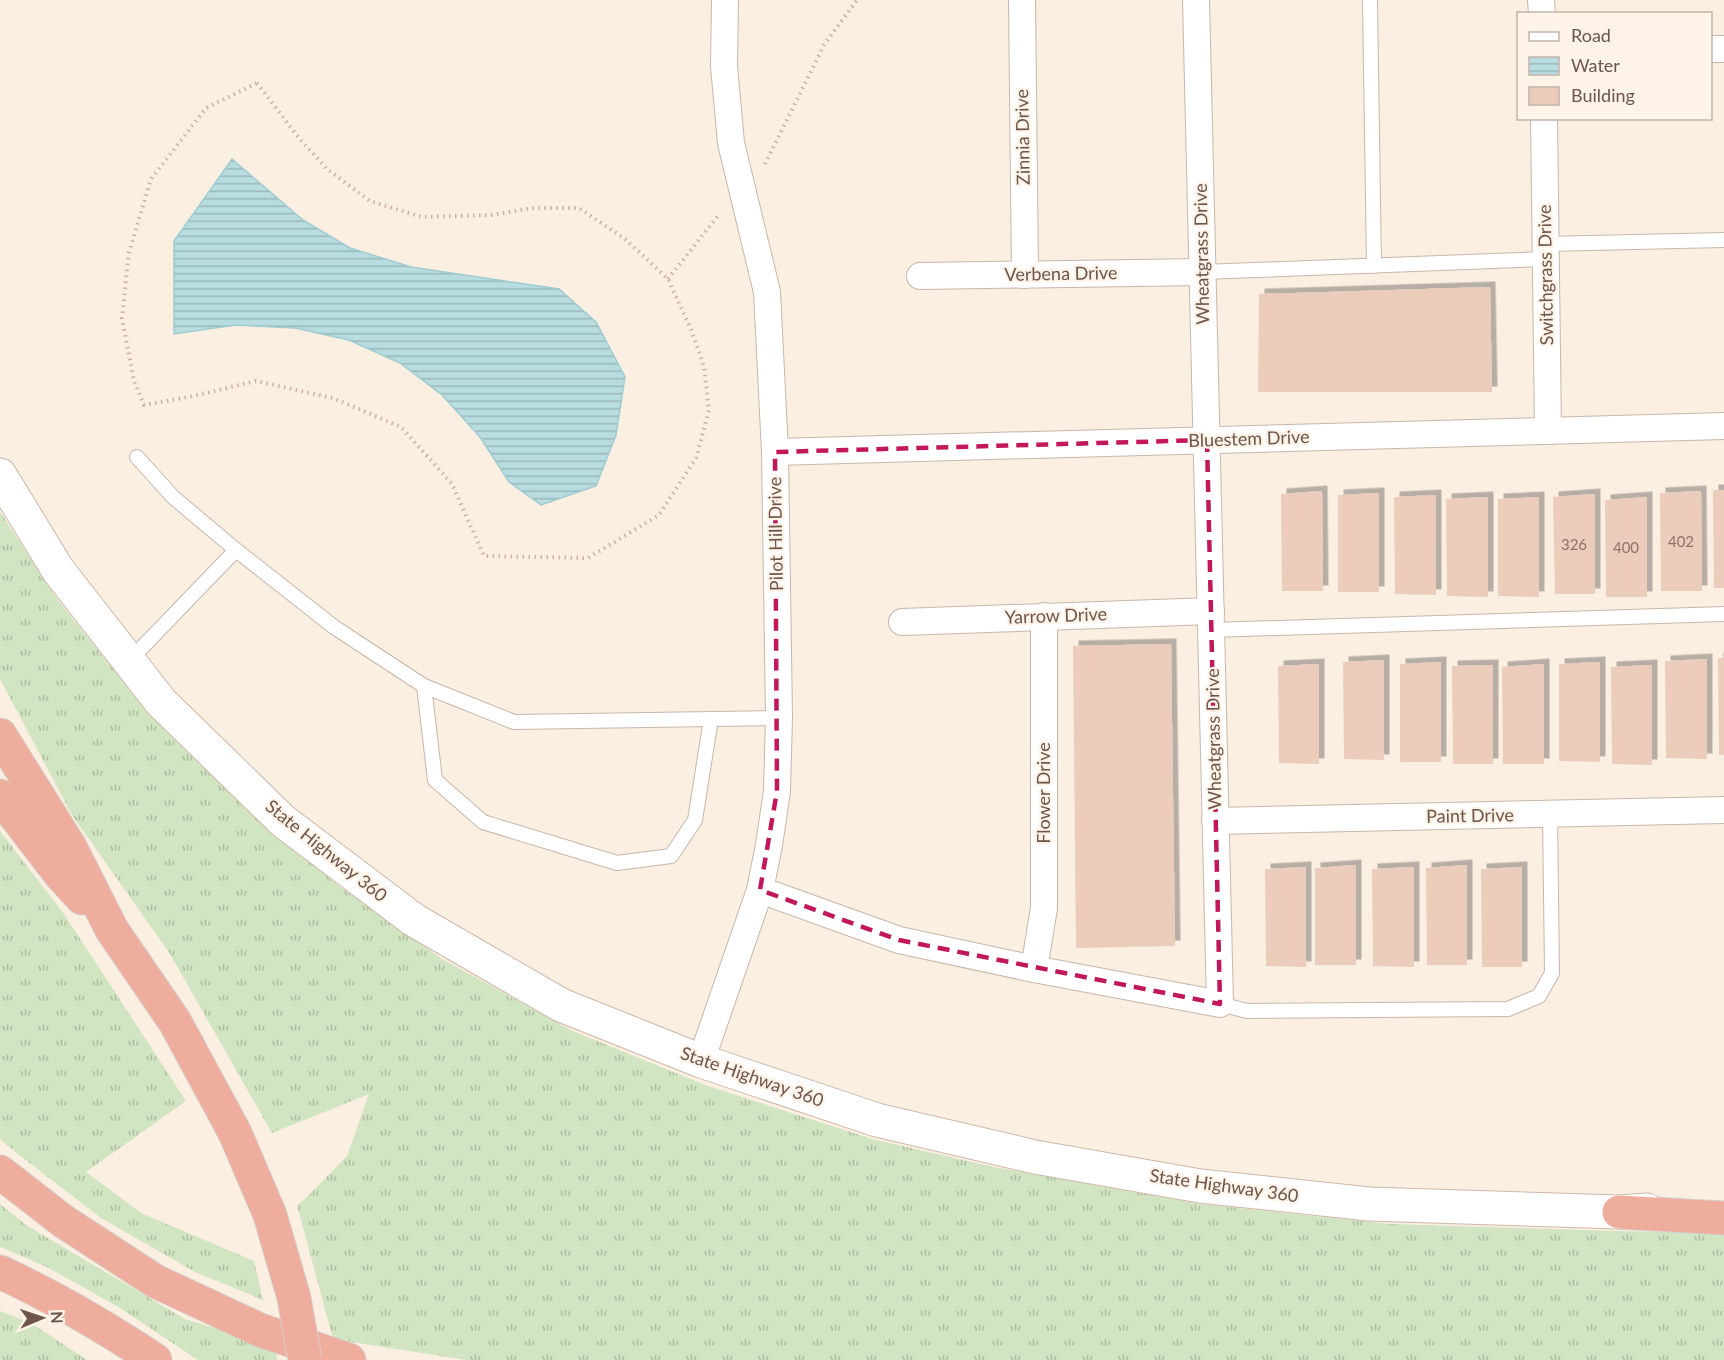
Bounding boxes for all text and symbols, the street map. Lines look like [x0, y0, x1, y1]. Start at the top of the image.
legend [1517, 12, 1712, 120]
text: Road [1571, 24, 1611, 46]
text: Water [1571, 54, 1620, 76]
text: Building [1571, 84, 1635, 106]
street label: Zinnia Drive [1010, 89, 1034, 185]
street label: Wheatgrass Drive [1189, 183, 1213, 325]
street label: Switchgrass Drive [1533, 204, 1557, 346]
street label: Verbena Drive [1004, 261, 1118, 285]
street label: Bluestem Drive [1188, 425, 1310, 451]
street label: Pilot Hill Drive [763, 477, 787, 591]
house number: 402 [1668, 532, 1694, 550]
house number: 326 [1561, 535, 1587, 553]
house number: 400 [1613, 538, 1639, 556]
street label: Yarrow Drive [1004, 602, 1107, 628]
street label: Wheatgrass Drive [1201, 668, 1225, 810]
street label: Flower Drive [1032, 742, 1054, 844]
street label: State Highway 360 [261, 794, 392, 906]
street label: Paint Drive [1426, 803, 1514, 827]
street label: State Highway 360 [678, 1041, 827, 1111]
street label: State Highway 360 [1148, 1164, 1300, 1206]
north arrow [12, 1288, 72, 1348]
text: N [48, 1311, 67, 1324]

